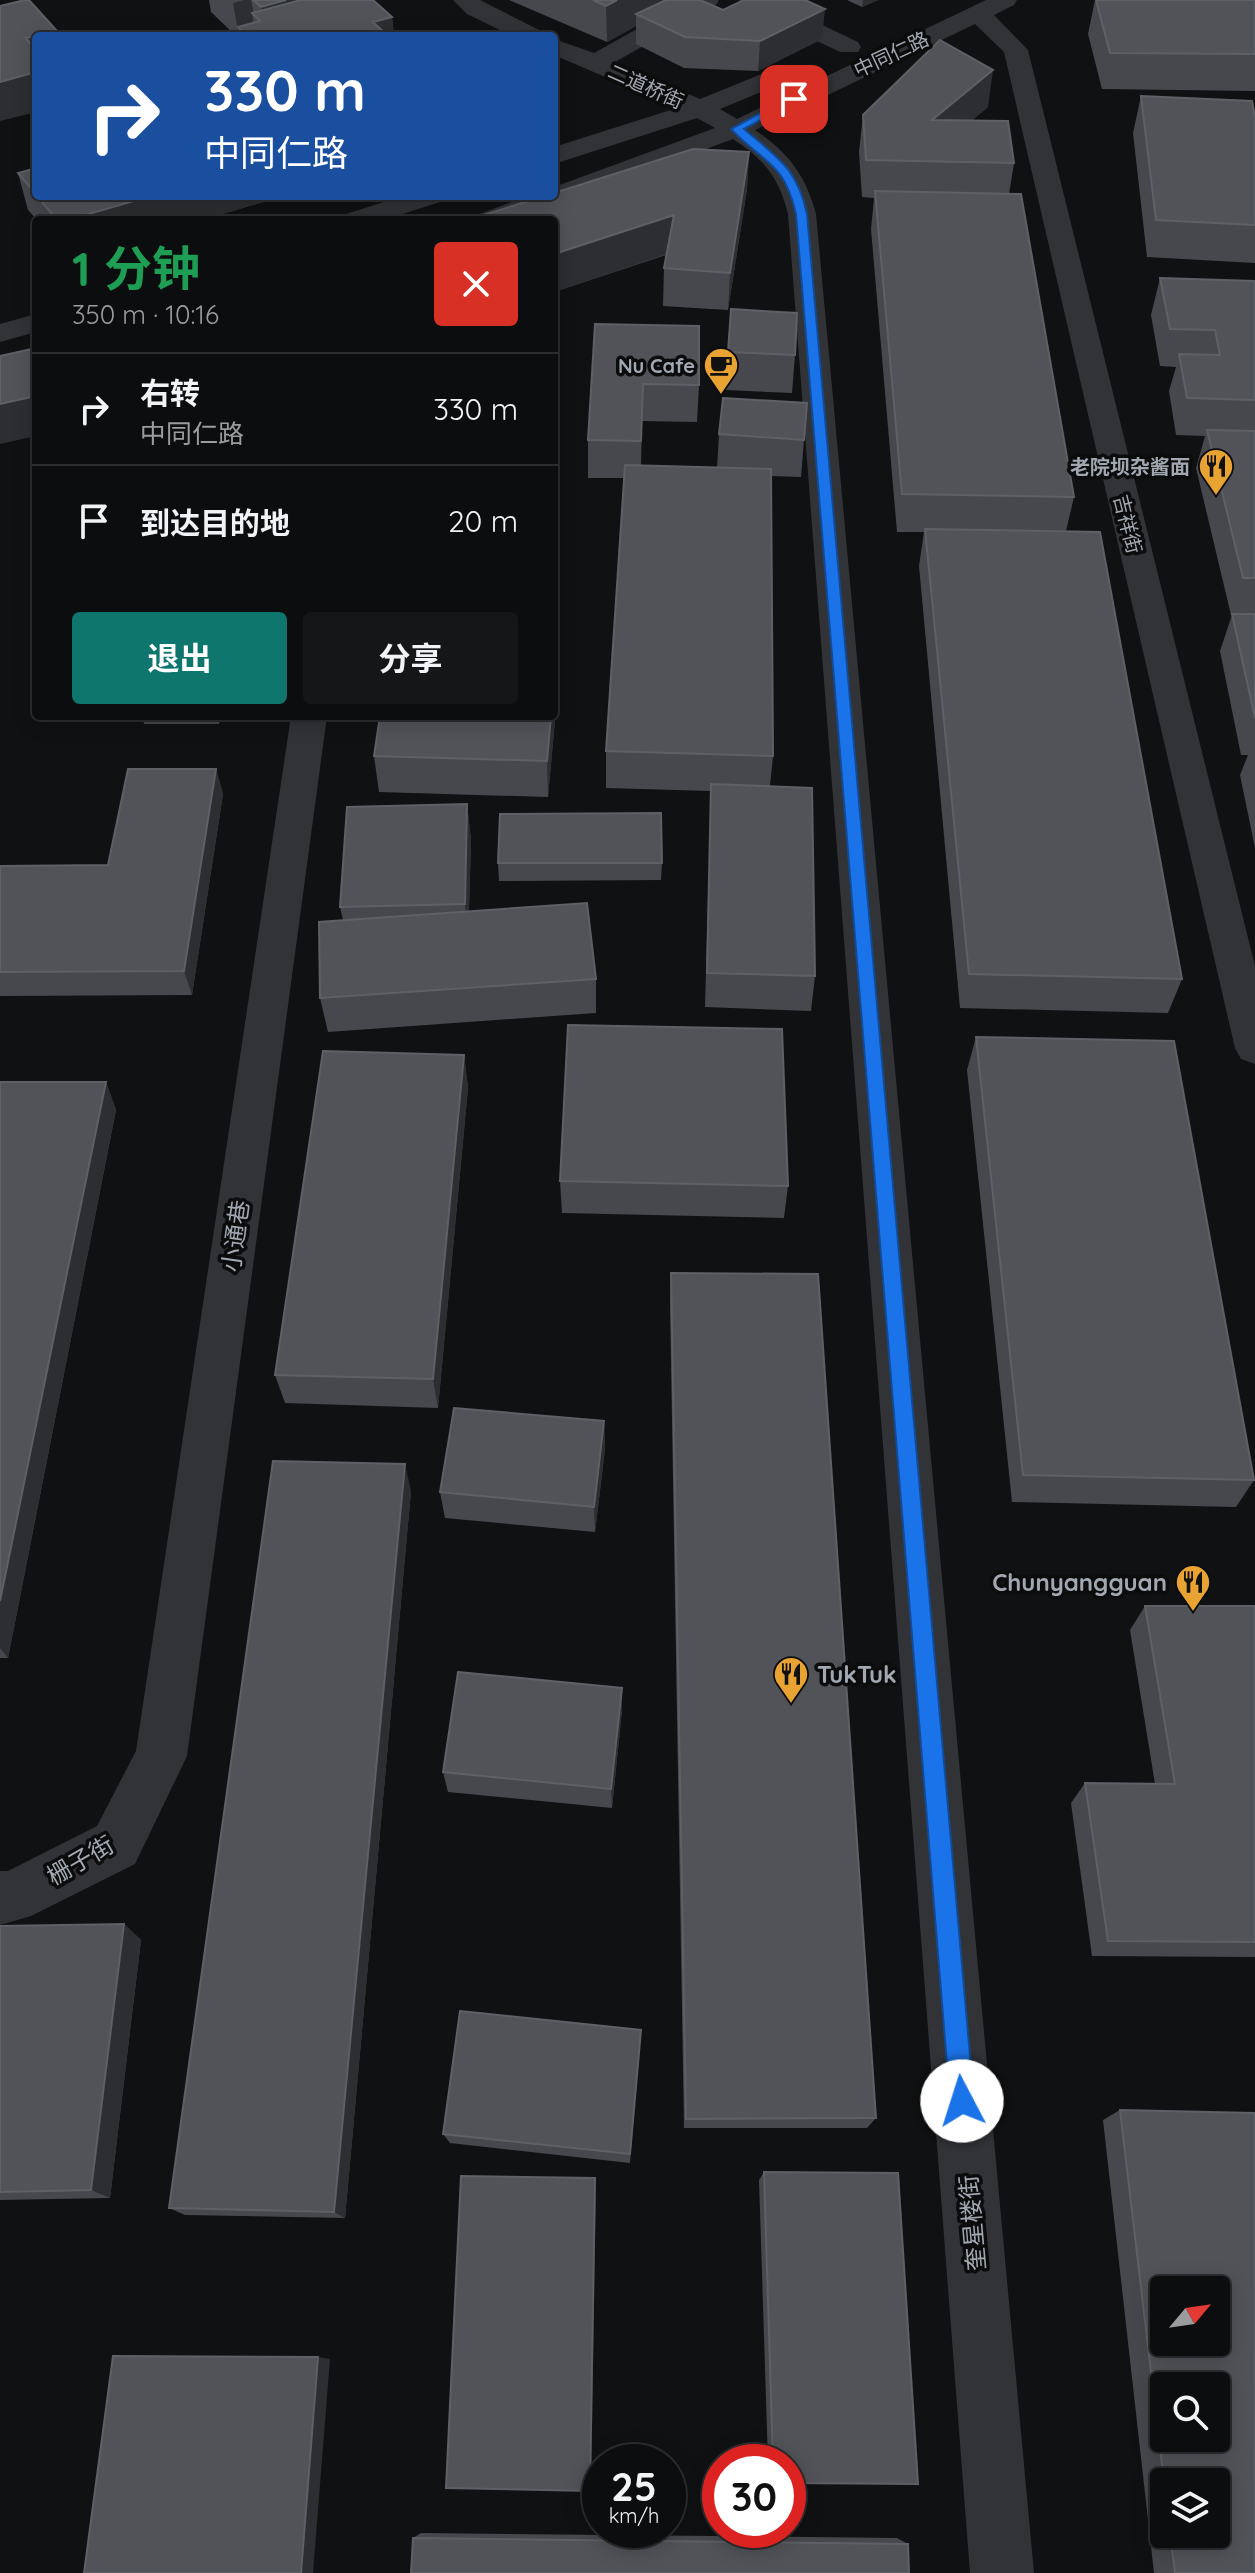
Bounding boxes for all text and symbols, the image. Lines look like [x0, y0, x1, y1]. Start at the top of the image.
street label: 中同仁路 [849, 26, 933, 82]
text: 330 m [204, 55, 366, 125]
street label: 二道桥街 [604, 58, 688, 114]
icon: right [72, 64, 176, 168]
pin [760, 65, 828, 133]
icon: arrive [772, 77, 816, 121]
text: 中同仁路 [204, 130, 348, 175]
text: 1 分钟 [72, 238, 200, 298]
button: close [434, 242, 518, 326]
text: 350 m · 10:16 [72, 298, 219, 331]
cafe icon: Nu Cafe [702, 346, 740, 396]
place label: Nu Cafe [618, 353, 695, 378]
text: 右转 [140, 374, 200, 412]
icon: right [72, 387, 116, 431]
text: 330 m [433, 390, 518, 428]
text: 中同仁路 [140, 417, 244, 450]
restaurant icon: 老院坝杂酱面 [1197, 447, 1235, 497]
place label: 老院坝杂酱面 [1070, 454, 1190, 479]
street label: 吉祥街 [1109, 492, 1147, 556]
icon: arrive [72, 499, 116, 543]
text: 20 m [448, 502, 518, 540]
text: 到达目的地 [140, 504, 290, 542]
button: 退出 [72, 612, 287, 704]
button: 分享 [303, 612, 518, 704]
street label: 小通巷 [215, 1198, 255, 1274]
restaurant icon: Chunyangguan [1174, 1563, 1212, 1613]
place label: Chunyangguan [992, 1567, 1167, 1597]
restaurant icon: TukTuk [772, 1655, 810, 1705]
place label: TukTuk [817, 1659, 897, 1689]
street label: 栅子街 [41, 1829, 119, 1891]
position arrow [920, 2059, 1004, 2143]
street label: 奎星楼街 [953, 2174, 991, 2272]
north arrow [1150, 2276, 1230, 2356]
map controls [1150, 2276, 1230, 2548]
button: search [1150, 2372, 1230, 2452]
speed limit sign: 30 [702, 2444, 806, 2548]
text: 25 [611, 2461, 657, 2511]
button: layers [1150, 2468, 1230, 2548]
text: km/h [609, 2503, 659, 2528]

